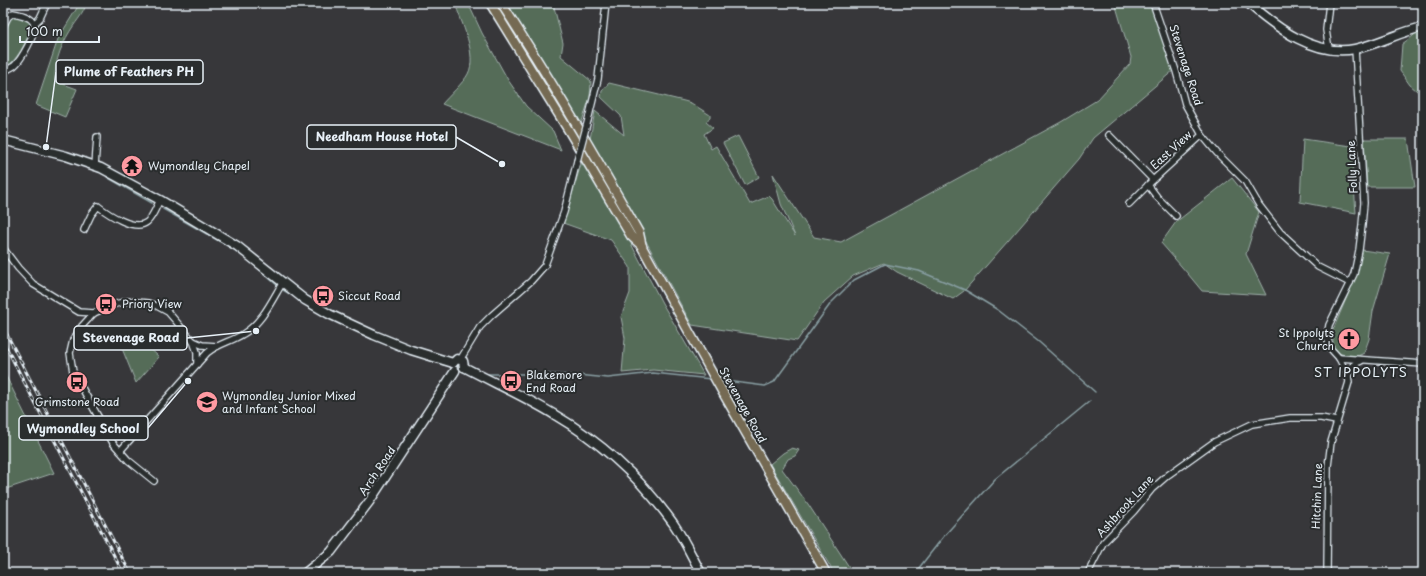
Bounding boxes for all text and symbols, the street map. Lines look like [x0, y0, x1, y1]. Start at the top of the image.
scale bar [20, 18, 99, 44]
text: 100 m [26, 22, 63, 40]
street label: Stevenage Road [1165, 22, 1208, 108]
callout: Plume of Feathers PH [56, 60, 203, 84]
text: Plume of Feathers PH [64, 62, 194, 80]
callout: Needham House Hotel [307, 125, 456, 149]
street label: East View [1146, 126, 1196, 173]
text: Needham House Hotel [316, 127, 448, 145]
street label: Folly Lane [1342, 140, 1361, 194]
temple icon: Wymondley Chapel [119, 153, 145, 179]
place label: Wymondley Chapel [148, 157, 250, 174]
bus stop icon: Siccut Road [310, 283, 336, 309]
place label: Siccut Road [338, 287, 401, 304]
bus stop icon: Priory View [93, 291, 119, 317]
place label: Priory View [122, 295, 182, 312]
place label: St Ippolyts Church [1278, 324, 1334, 354]
callout: Stevenage Road [74, 326, 187, 350]
church icon: St Ippolyts Church [1336, 326, 1362, 352]
text: Stevenage Road [83, 328, 179, 346]
district label: ST IPPOLYTS [1314, 362, 1408, 381]
street label: Stevenage Road [716, 364, 771, 446]
place label: Blakemore End Road [526, 366, 582, 396]
bus stop icon: Blakemore End Road [498, 368, 524, 394]
bus stop icon: Grimstone Road [64, 369, 90, 395]
place label: Wymondley Junior Mixed and Infant School [222, 387, 356, 417]
school or university icon: Wymondley Junior Mixed and Infant School [194, 389, 220, 415]
place label: Grimstone Road [35, 393, 119, 410]
callout: Wymondley School [19, 416, 148, 440]
text: Wymondley School [27, 419, 140, 437]
street label: Arch Road [354, 443, 399, 499]
street label: Hitchin Lane [1307, 463, 1326, 529]
street label: Ashbrook Lane [1092, 471, 1157, 541]

